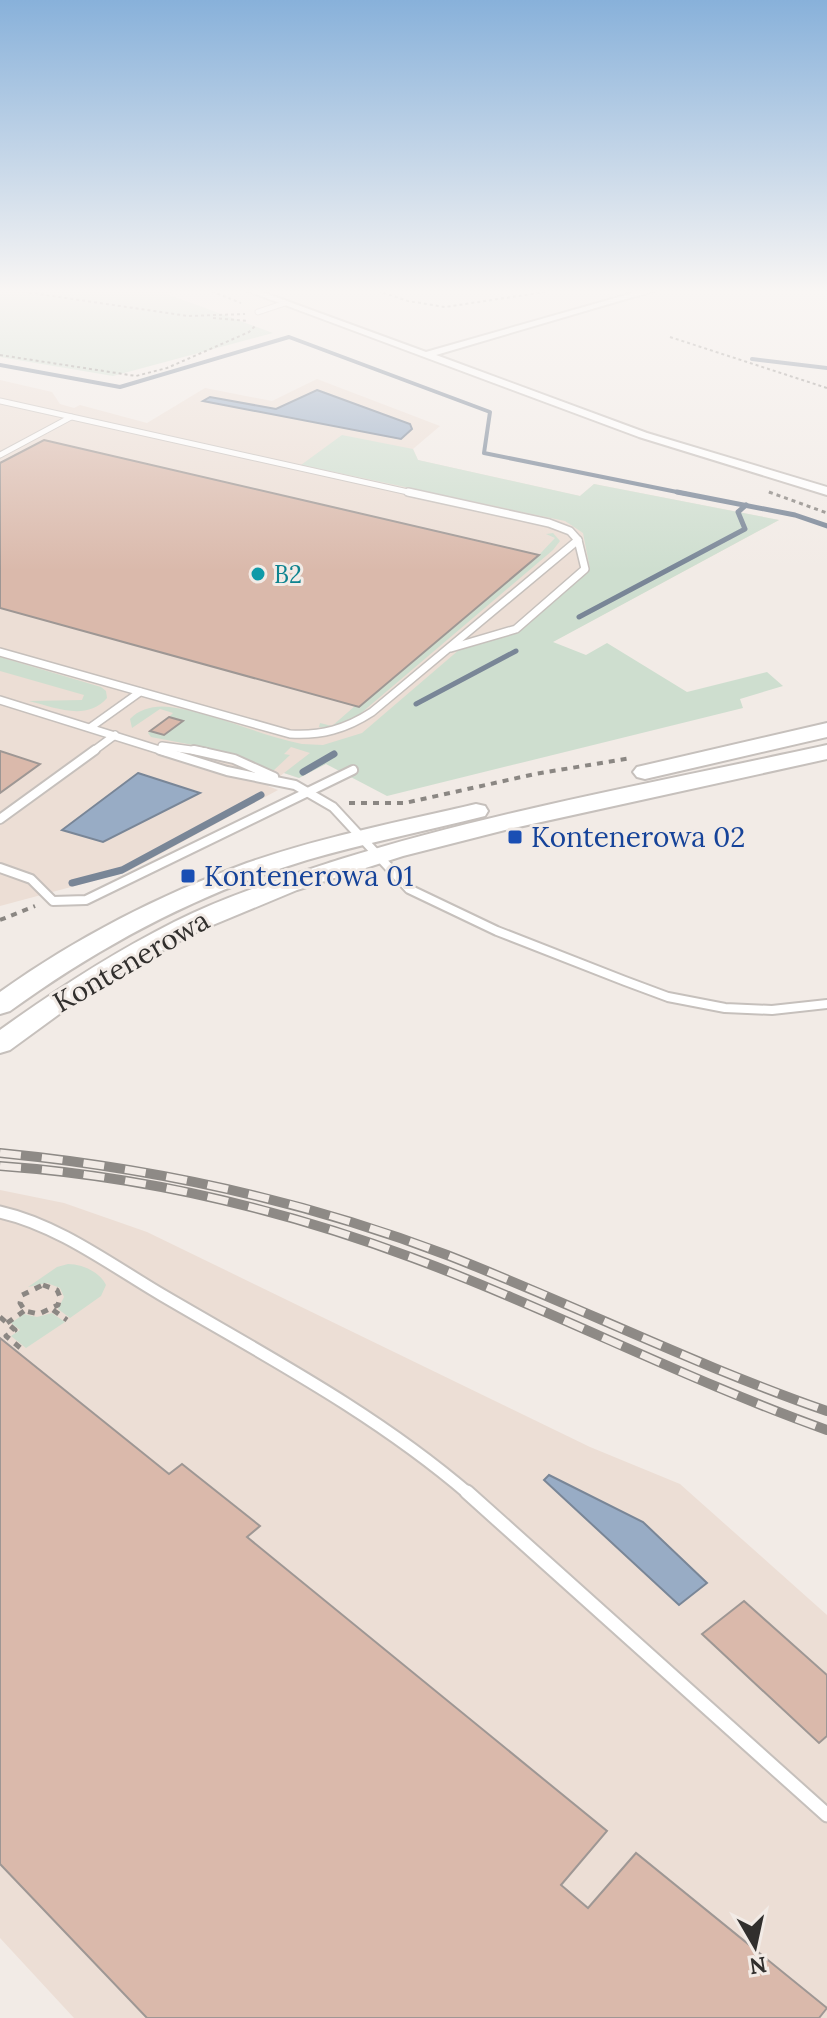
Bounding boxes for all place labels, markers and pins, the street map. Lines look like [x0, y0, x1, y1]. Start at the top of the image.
place label: B2 [274, 559, 302, 590]
marker: B2 [249, 565, 267, 583]
place label: Kontenerowa 02 [531, 819, 745, 855]
marker: Kontenerowa 02 [506, 828, 524, 846]
place label: Kontenerowa 01 [204, 858, 414, 894]
marker: Kontenerowa 01 [179, 867, 197, 885]

